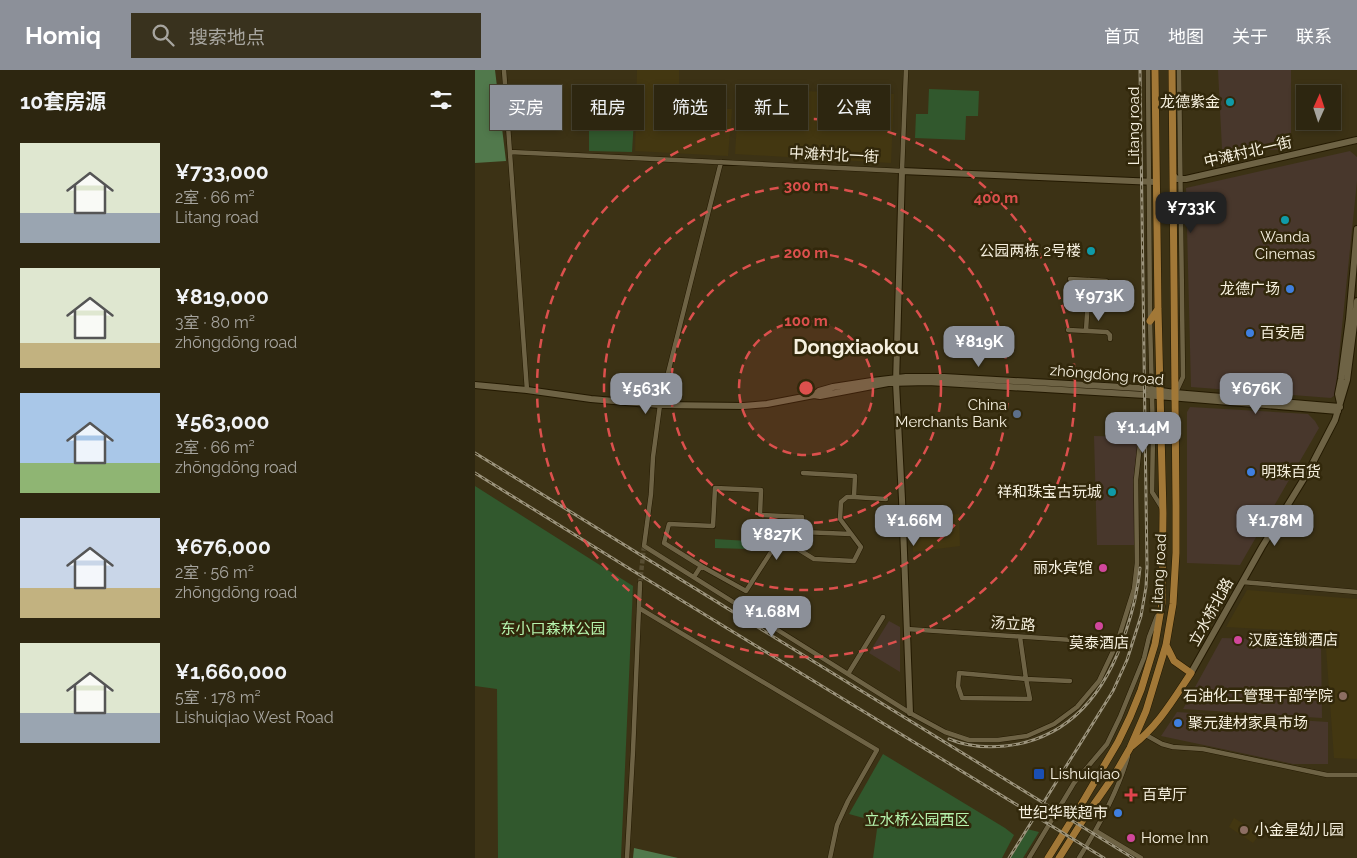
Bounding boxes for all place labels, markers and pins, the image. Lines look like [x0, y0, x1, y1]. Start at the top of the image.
place label: 龙德紫金 [1160, 93, 1220, 111]
marker: 龙德紫金 [1224, 96, 1236, 108]
pin: ¥733K [1156, 191, 1226, 234]
marker: Wanda Cinemas [1279, 214, 1291, 226]
place label: Wanda Cinemas [1255, 228, 1315, 263]
place label: 公园两栋 2号楼 [979, 242, 1081, 260]
marker: 公园两栋 2号楼 [1085, 245, 1097, 257]
pin: ¥973K [1064, 280, 1134, 322]
place label: 龙德广场 [1220, 280, 1280, 298]
marker: 龙德广场 [1284, 283, 1296, 295]
place label: 百安居 [1260, 324, 1305, 342]
pin: ¥819K [944, 326, 1014, 368]
marker: 百安居 [1244, 327, 1256, 339]
pin: ¥563K [611, 372, 681, 415]
pin: ¥676K [1221, 372, 1291, 415]
centre of rings [797, 379, 815, 397]
place label: China Merchants Bank [895, 396, 1007, 431]
marker: China Merchants Bank [1011, 408, 1023, 420]
pin: ¥1.14M [1102, 412, 1184, 454]
place label: 明珠百货 [1261, 463, 1321, 481]
marker: 明珠百货 [1245, 466, 1257, 478]
place label: 祥和珠宝古玩城 [997, 483, 1102, 501]
marker: 祥和珠宝古玩城 [1106, 486, 1118, 498]
pin: ¥1.66M [873, 504, 955, 547]
pin: ¥1.78M [1234, 504, 1316, 547]
pin: ¥827K [742, 518, 812, 561]
place label: 丽水宾馆 [1033, 559, 1093, 577]
marker: 丽水宾馆 [1097, 562, 1109, 574]
pin: ¥1.68M [731, 596, 813, 638]
marker: 莫泰酒店 [1093, 620, 1105, 632]
place label: 汉庭连锁酒店 [1248, 631, 1338, 649]
place label: 莫泰酒店 [1069, 634, 1129, 652]
marker: 汉庭连锁酒店 [1232, 634, 1244, 646]
place label: 石油化工管理干部学院 [1183, 687, 1333, 705]
marker: 石油化工管理干部学院 [1337, 690, 1349, 702]
place label: 聚元建材家具市场 [1188, 714, 1308, 732]
marker: 聚元建材家具市场 [1172, 717, 1184, 729]
place label: Lishuiqiao [1050, 765, 1120, 783]
marker: Lishuiqiao [1032, 767, 1046, 781]
place label: 百草厅 [1142, 786, 1187, 804]
marker: 百草厅 [1124, 788, 1138, 802]
place label: 世纪华联超市 [1018, 804, 1108, 822]
marker: 世纪华联超市 [1112, 807, 1124, 819]
place label: 小金星幼儿园 [1254, 821, 1344, 839]
marker: 小金星幼儿园 [1238, 824, 1250, 836]
place label: Home Inn [1141, 829, 1209, 847]
marker: Home Inn [1125, 832, 1137, 844]

